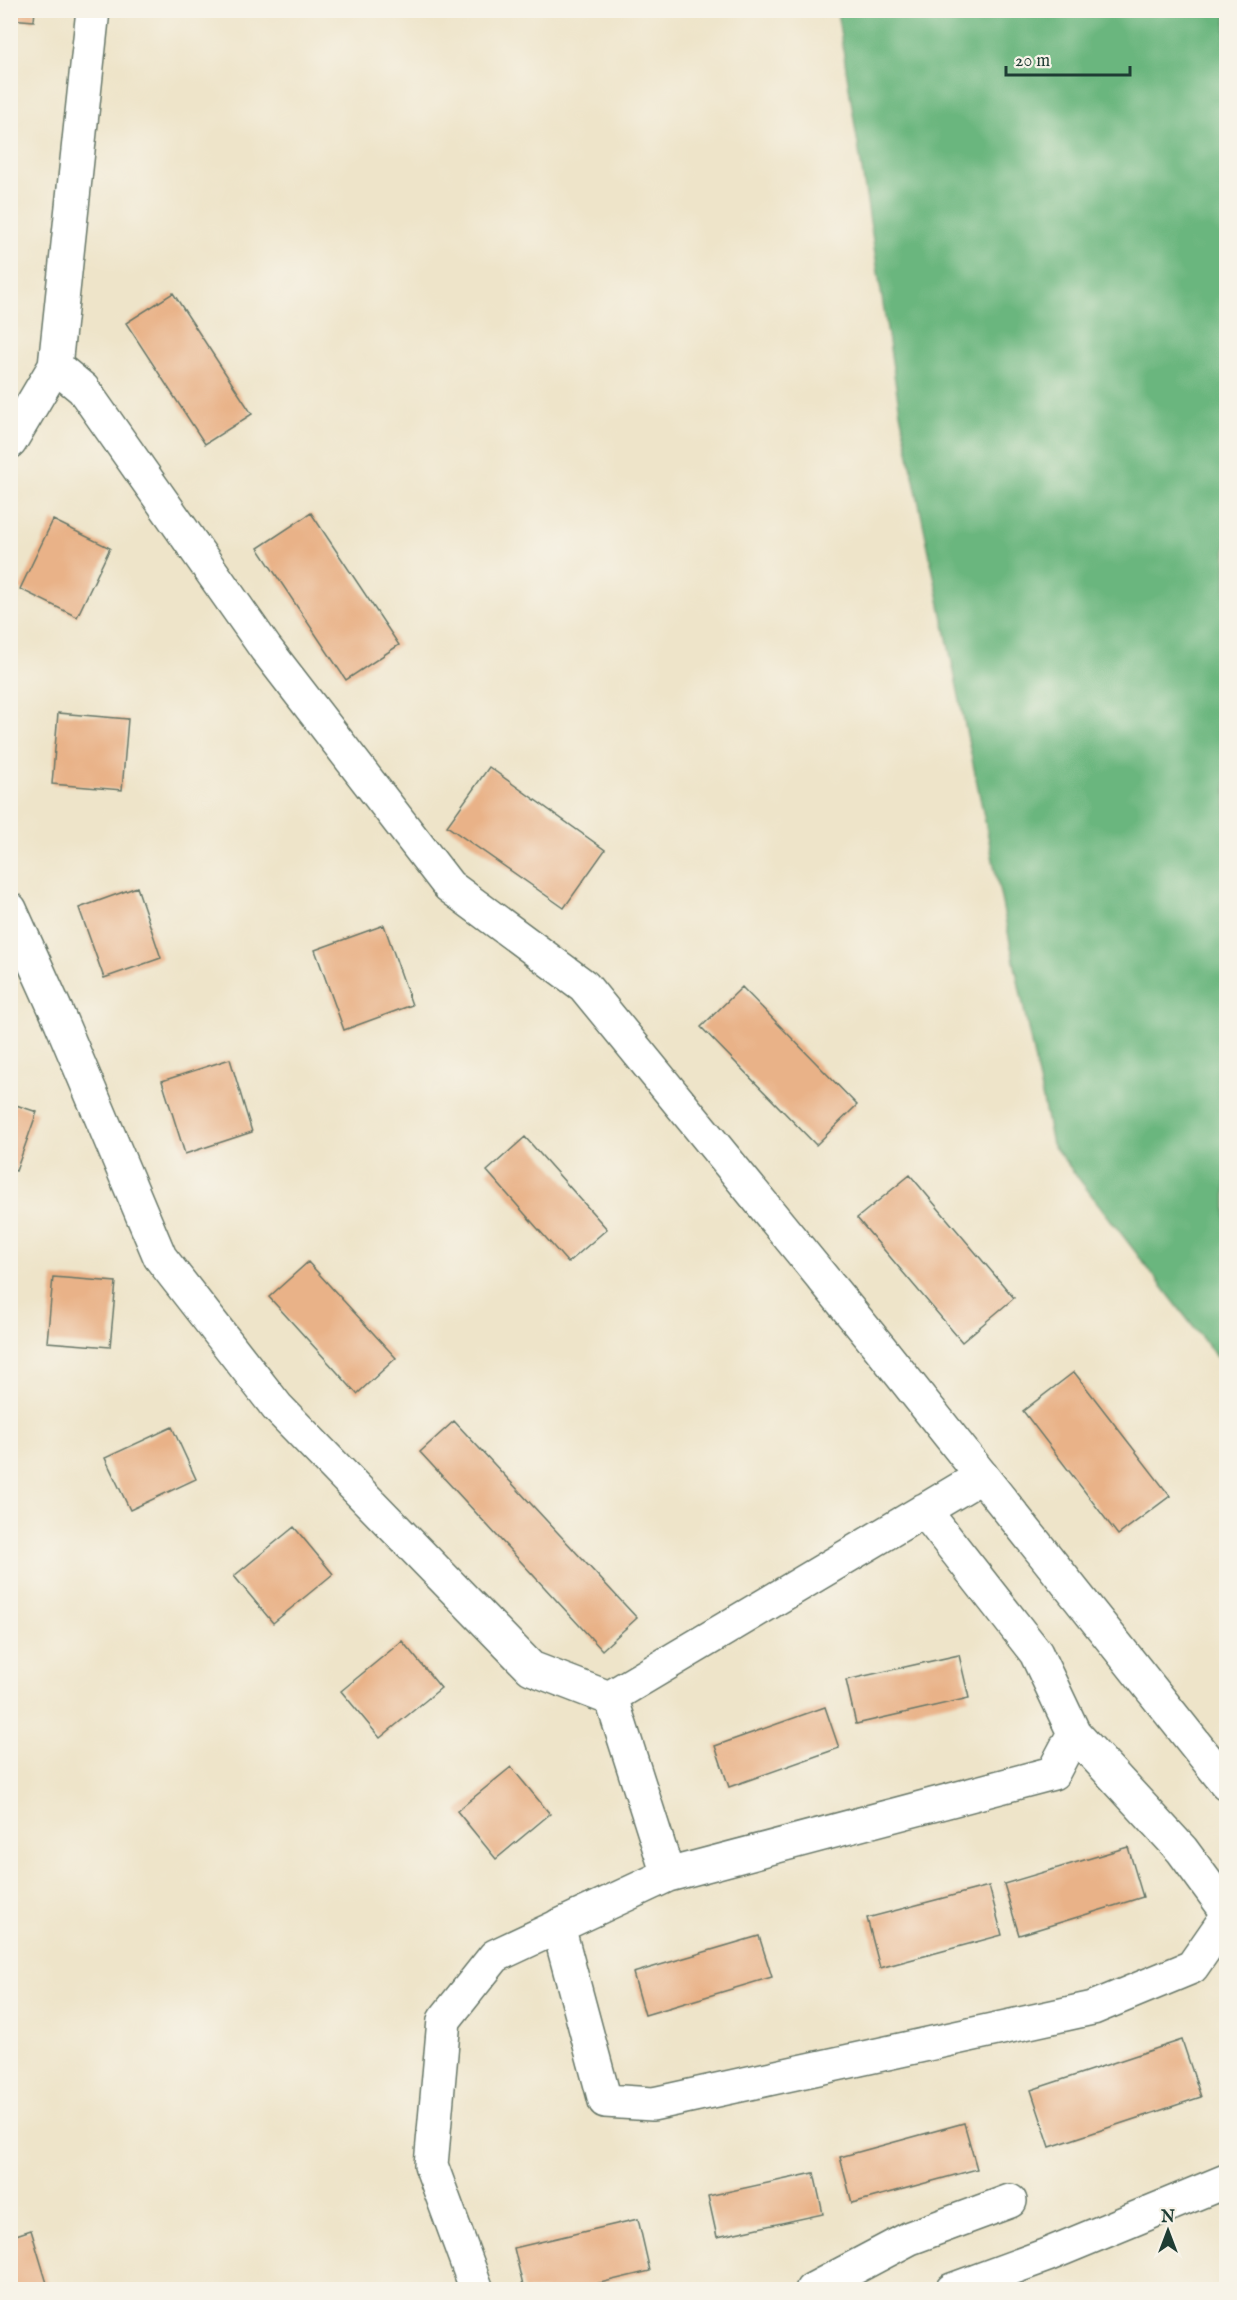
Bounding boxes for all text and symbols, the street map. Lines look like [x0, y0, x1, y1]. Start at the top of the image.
scale bar [1006, 39, 1130, 77]
text: 20 m [1015, 50, 1050, 73]
north arrow [1138, 2201, 1198, 2261]
text: N [1160, 2208, 1175, 2228]

